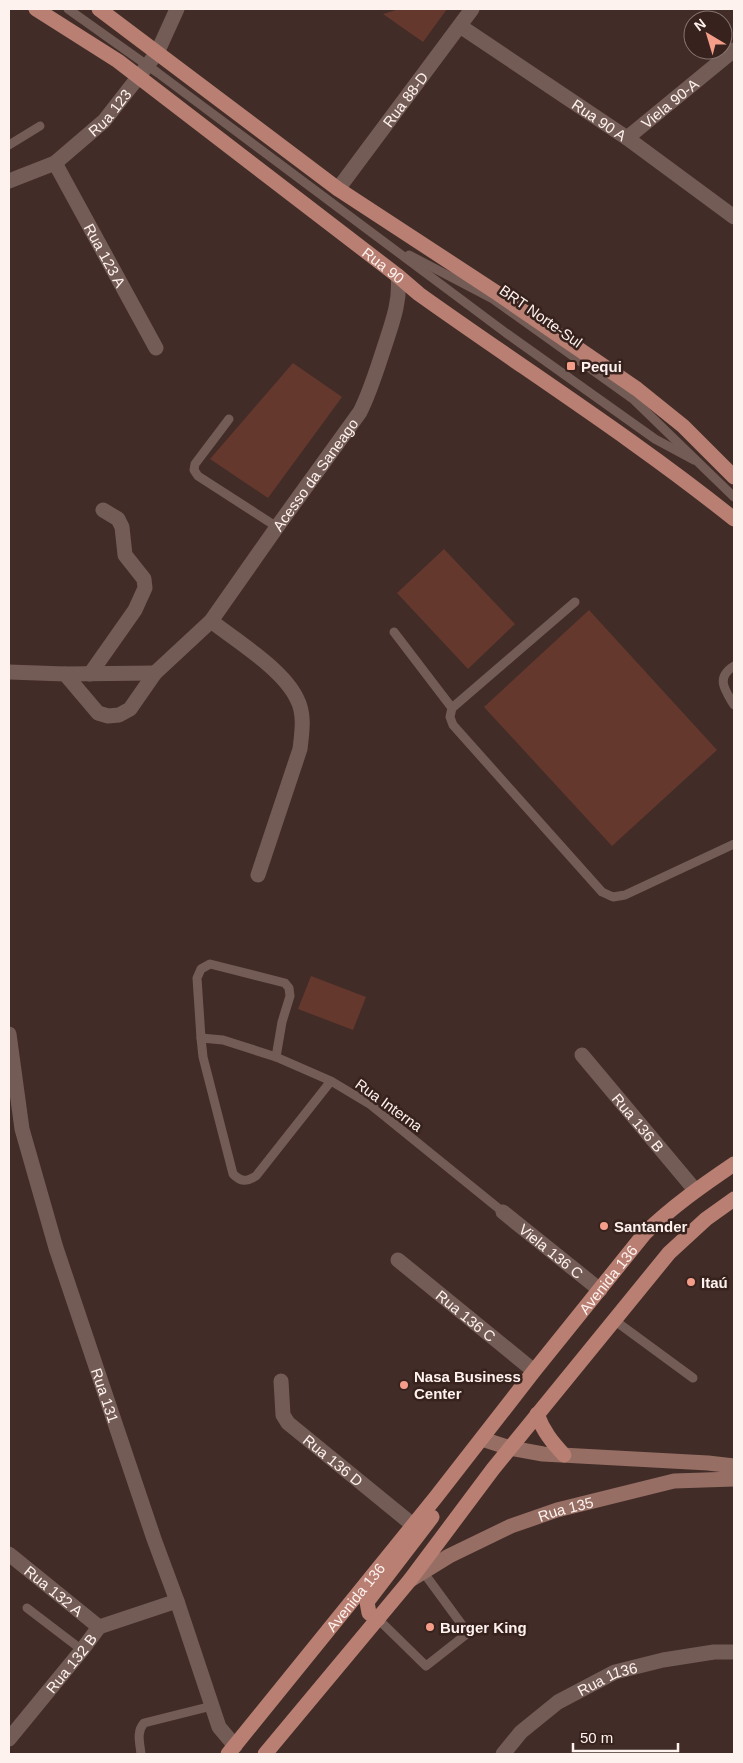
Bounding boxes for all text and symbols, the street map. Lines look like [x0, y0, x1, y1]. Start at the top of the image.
north arrow [683, 10, 733, 60]
text: N [691, 15, 709, 34]
street label: Rua 88-D [379, 68, 431, 130]
street label: Viela 90-A [637, 75, 702, 132]
street label: Rua 123 [85, 85, 134, 139]
street label: Rua 90 A [569, 95, 630, 144]
street label: Rua 123 A [81, 220, 130, 290]
street label: Rua 90 [359, 243, 408, 286]
street label: BRT Norte-Sul [496, 281, 586, 351]
place label: Pequi [581, 358, 622, 375]
marker: Pequi [565, 360, 577, 372]
street label: Acesso da Saneago [269, 415, 361, 534]
street label: Rua Interna [352, 1075, 426, 1135]
street label: Rua 136 B [609, 1090, 668, 1155]
place label: Santander [614, 1218, 688, 1235]
street label: Viela 136 C [516, 1220, 587, 1282]
marker: Santander [598, 1220, 610, 1232]
street label: Avenida 136 [575, 1242, 640, 1317]
place label: Itaú [701, 1274, 728, 1291]
marker: Itaú [685, 1276, 697, 1288]
street label: Rua 136 C [433, 1286, 499, 1345]
street label: Rua 131 [88, 1366, 123, 1425]
place label: Nasa Business Center [414, 1368, 521, 1402]
marker: Nasa Business Center [398, 1379, 410, 1391]
street label: Rua 136 D [300, 1431, 367, 1489]
street label: Rua 135 [536, 1493, 595, 1525]
street label: Avenida 136 [322, 1559, 388, 1635]
street label: Rua 132 A [21, 1562, 87, 1619]
place label: Burger King [440, 1619, 527, 1636]
marker: Burger King [424, 1621, 436, 1633]
street label: Rua 132 B [42, 1630, 100, 1696]
street label: Rua 1136 [574, 1658, 639, 1699]
scale bar [573, 1720, 678, 1752]
text: 50 m [580, 1729, 613, 1746]

